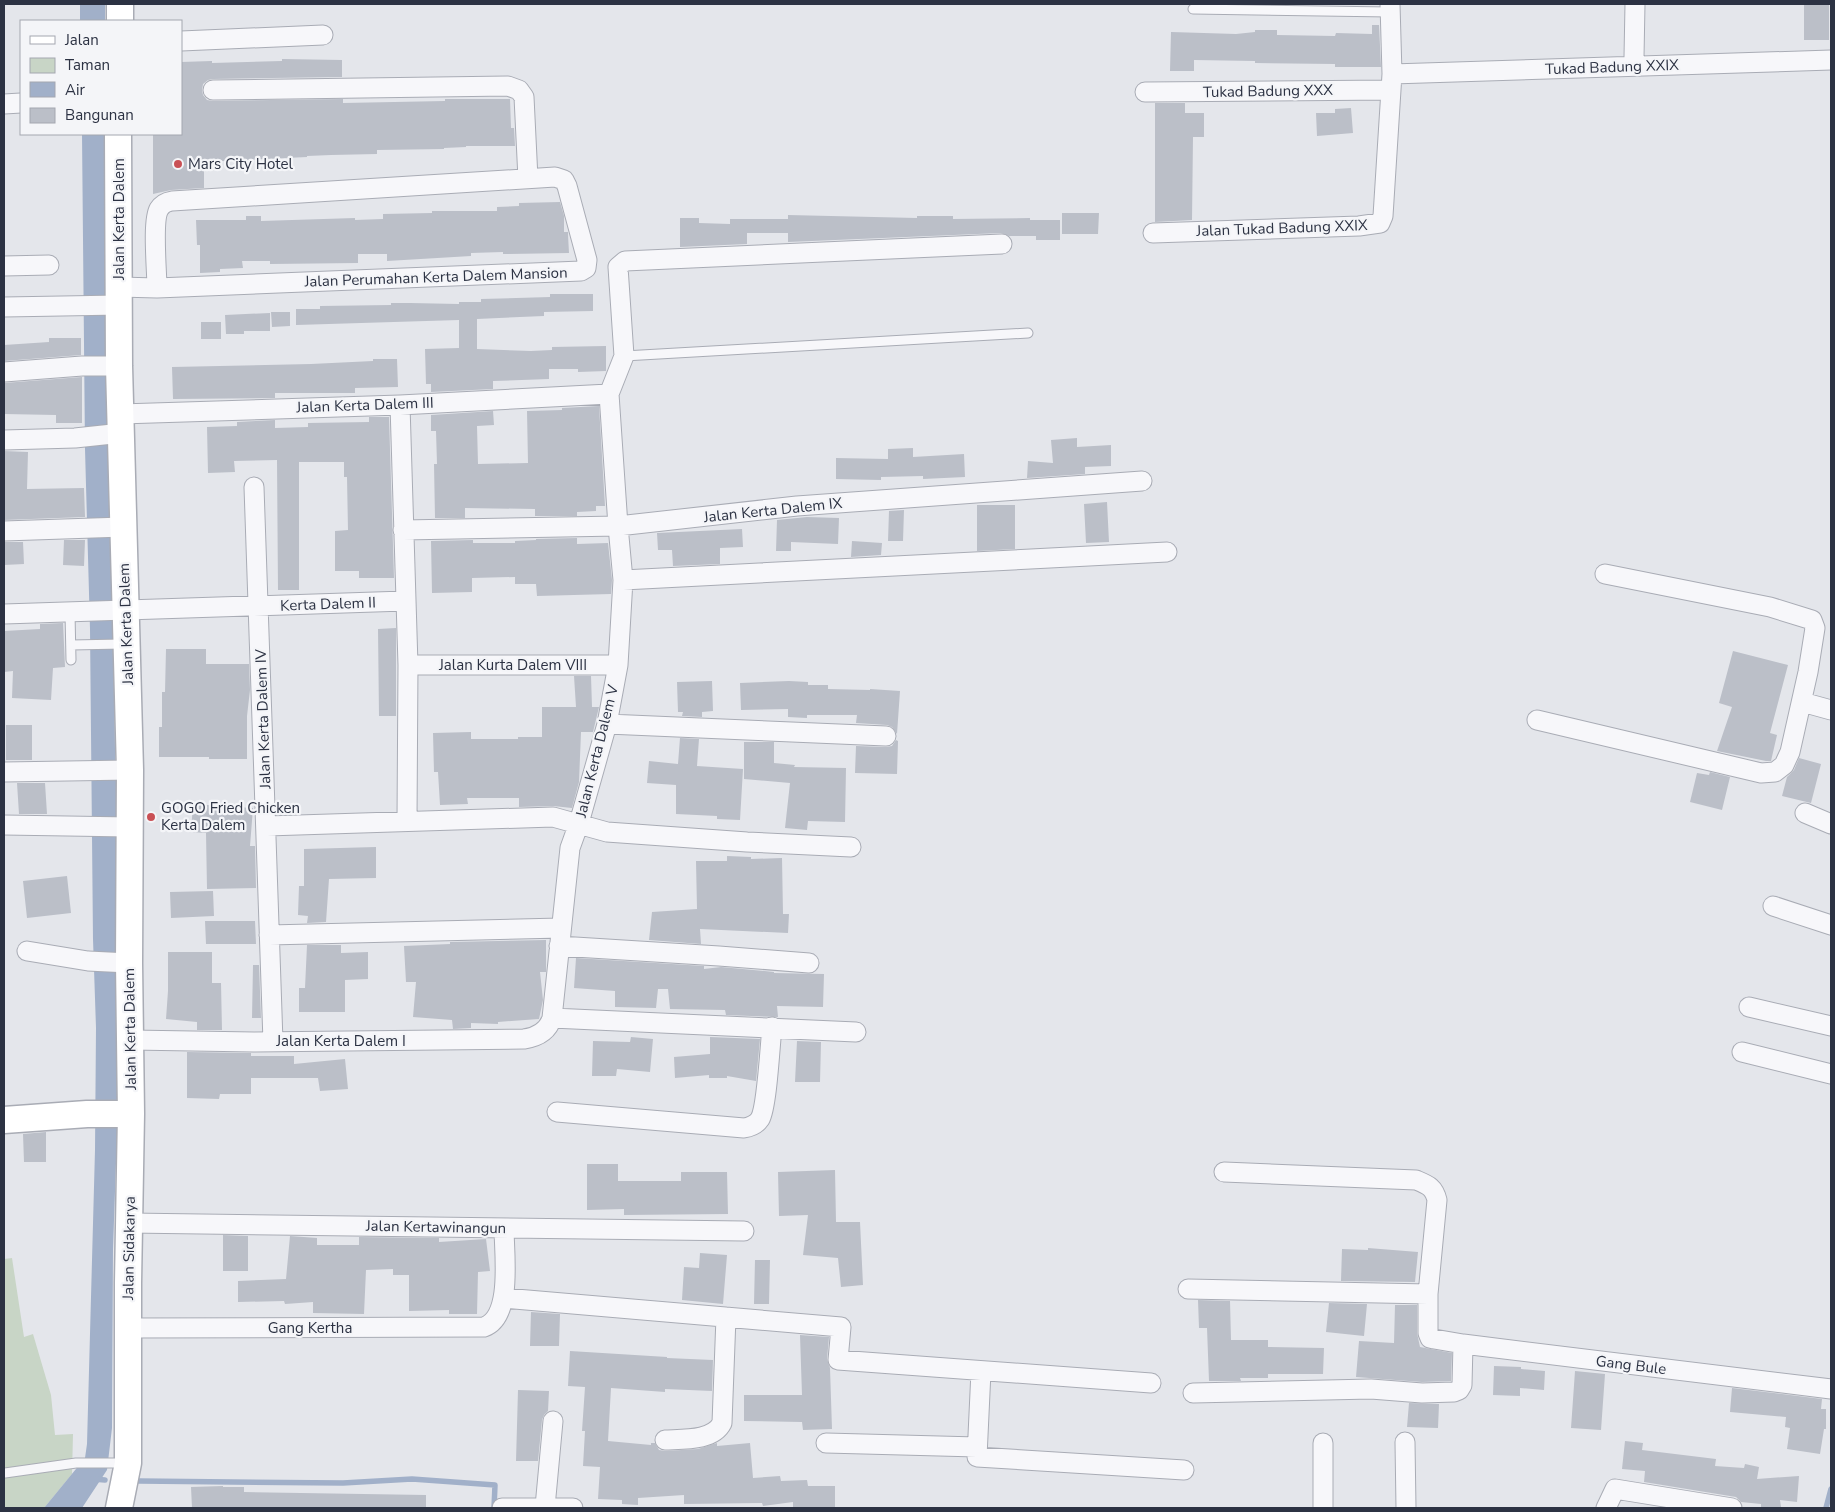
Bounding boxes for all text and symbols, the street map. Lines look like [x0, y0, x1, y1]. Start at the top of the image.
legend [20, 20, 182, 135]
text: Jalan [64, 30, 99, 50]
text: Taman [65, 55, 110, 75]
street label: Tukad Badung XXIX [1545, 55, 1679, 79]
text: Air [65, 80, 85, 100]
street label: Tukad Badung XXX [1203, 80, 1333, 102]
text: Bangunan [65, 105, 134, 125]
place label: Mars City Hotel [188, 154, 293, 174]
street label: Jalan Kerta Dalem [109, 158, 129, 281]
marker: Mars City Hotel [172, 158, 184, 170]
street label: Jalan Tukad Badung XXIX [1195, 215, 1368, 241]
street label: Jalan Perumahan Kerta Dalem Mansion [303, 262, 568, 292]
street label: Jalan Kerta Dalem III [295, 393, 434, 417]
street label: Jalan Kerta Dalem IX [702, 493, 844, 527]
street label: Jalan Kerta Dalem [114, 563, 138, 686]
street label: Kerta Dalem II [280, 592, 376, 616]
street label: Jalan Kerta Dalem IV [251, 648, 275, 790]
street label: Jalan Kurta Dalem VIII [438, 655, 587, 675]
street label: Jalan Kerta Dalem V [571, 682, 623, 820]
place label: GOGO Fried Chicken Kerta Dalem [161, 798, 300, 835]
marker: GOGO Fried Chicken Kerta Dalem [145, 811, 157, 823]
street label: Jalan Kerta Dalem [119, 968, 141, 1091]
street label: Jalan Kerta Dalem I [275, 1031, 406, 1051]
street label: Jalan Sidakarya [118, 1196, 140, 1301]
street label: Jalan Kertawinangun [365, 1216, 506, 1238]
street label: Gang Kertha [268, 1318, 352, 1338]
street label: Gang Bule [1595, 1351, 1667, 1379]

